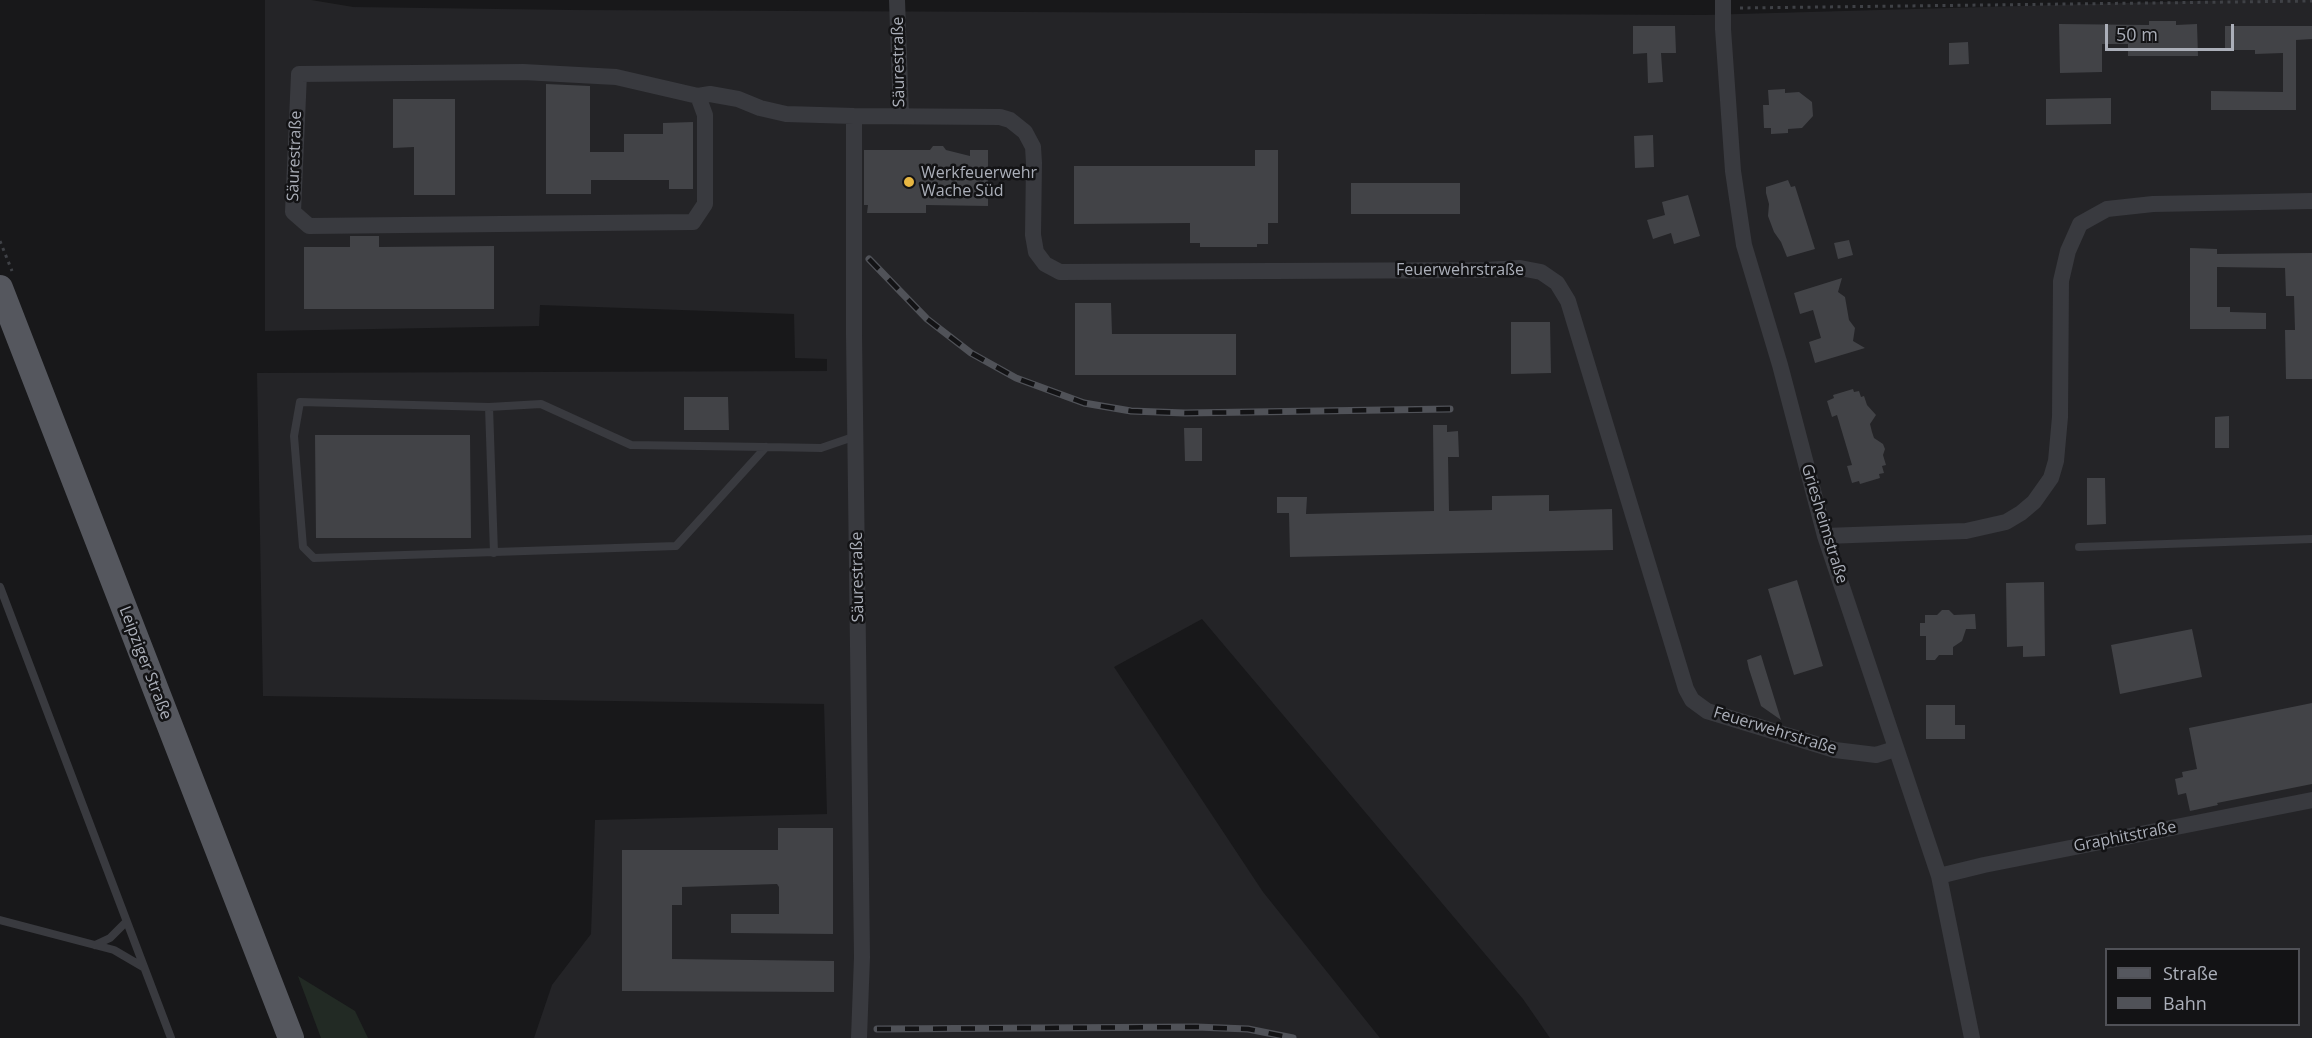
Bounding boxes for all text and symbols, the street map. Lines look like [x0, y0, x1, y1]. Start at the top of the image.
scale bar [2108, 12, 2237, 50]
street label: Säurestraße [889, 16, 909, 108]
text: 50 m [2116, 22, 2158, 46]
street label: Säurestraße [284, 110, 306, 202]
place label: Werkfeuerwehr Wache Süd [921, 163, 1037, 201]
marker: Werkfeuerwehr Wache Süd [902, 175, 916, 189]
street label: Feuerwehrstraße [1396, 260, 1524, 280]
street label: Griesheimstraße [1797, 462, 1851, 586]
street label: Säurestraße [848, 531, 868, 623]
street label: Leipziger Straße [115, 604, 175, 722]
street label: Feuerwehrstraße [1711, 703, 1839, 759]
street label: Graphitstraße [2072, 818, 2178, 856]
legend [2105, 948, 2300, 1026]
text: Straße [2163, 961, 2218, 985]
text: Bahn [2163, 991, 2207, 1015]

